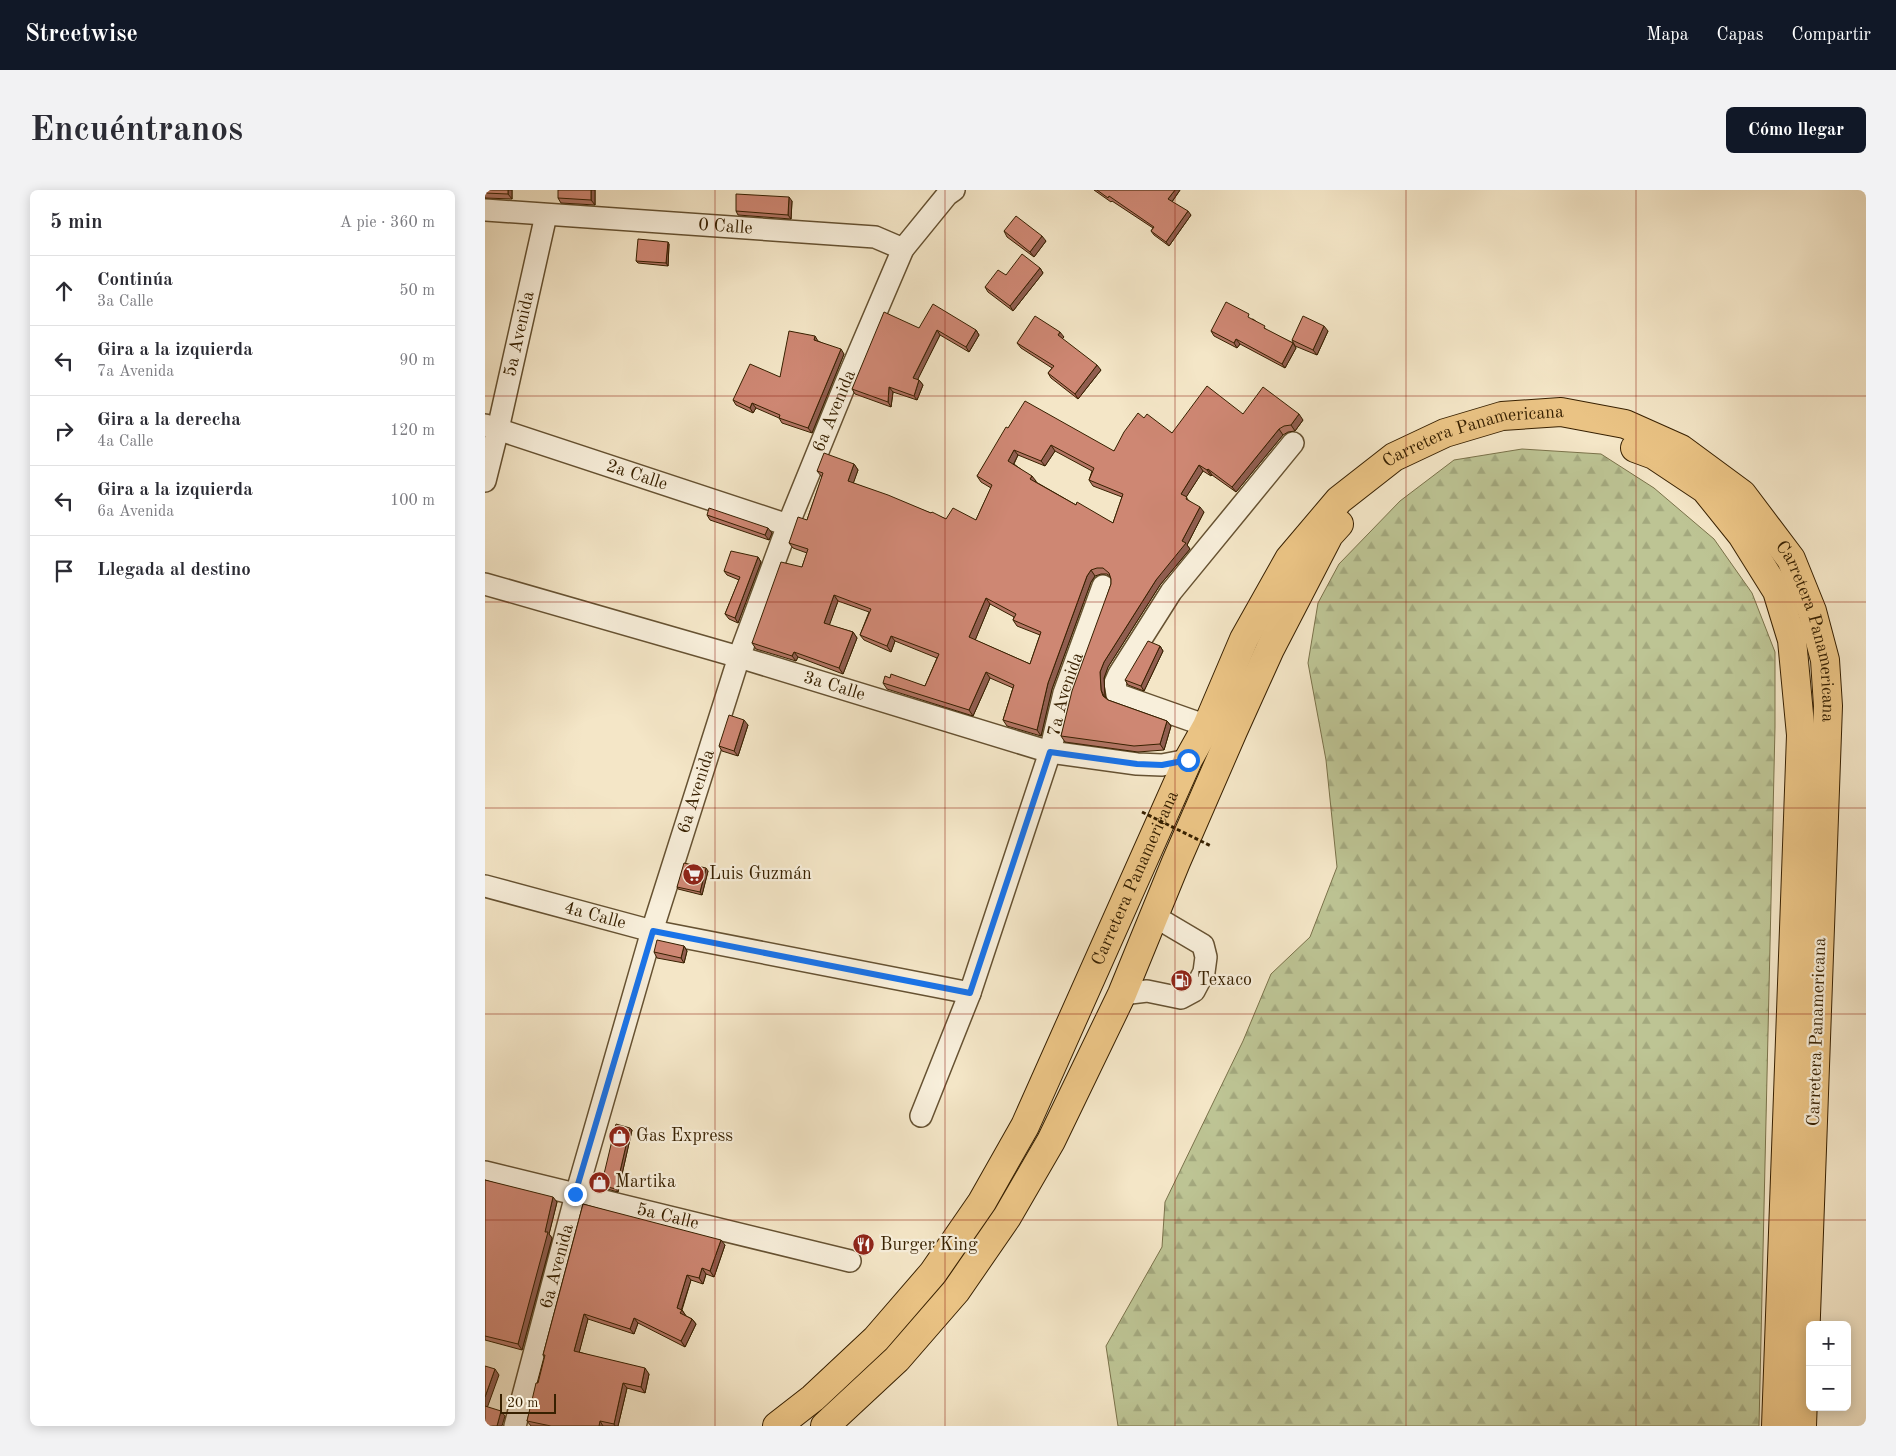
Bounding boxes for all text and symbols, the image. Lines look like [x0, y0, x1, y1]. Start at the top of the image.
text: Streetwise [25, 23, 138, 47]
text: Mapa [1646, 26, 1689, 44]
text: Capas [1717, 26, 1764, 44]
text: Compartir [1792, 26, 1871, 44]
button: Cómo llegar [1726, 107, 1866, 153]
text: Encuéntranos [30, 113, 243, 148]
text: 5 min [50, 212, 103, 233]
text: A pie · 360 m [340, 215, 435, 231]
street label: 0 Calle [698, 216, 753, 238]
text: Continúa [97, 271, 173, 290]
icon: ahead [50, 277, 78, 305]
text: 50 m [399, 283, 435, 299]
street label: 5a Avenida [501, 290, 538, 378]
text: 3a Calle [97, 294, 153, 310]
text: Gira a la izquierda [97, 341, 253, 360]
icon: left [50, 347, 78, 375]
text: 90 m [399, 353, 435, 369]
text: 7a Avenida [97, 364, 174, 380]
street label: 6a Avenida [810, 367, 859, 455]
street label: Carretera Panamericana [1379, 403, 1565, 471]
text: Gira a la derecha [97, 411, 241, 430]
icon: right [50, 417, 78, 445]
text: 120 m [390, 423, 435, 439]
text: 4a Calle [97, 434, 153, 450]
street label: 2a Calle [604, 457, 670, 494]
text: Gira a la izquierda [97, 481, 253, 500]
icon: left [50, 487, 78, 515]
text: 100 m [390, 493, 435, 509]
text: 6a Avenida [97, 504, 174, 520]
street label: Carretera Panamericana [1772, 538, 1837, 723]
icon: arrive [50, 557, 78, 585]
text: Llegada al destino [97, 561, 251, 580]
street label: 7a Avenida [1045, 650, 1087, 738]
street label: 3a Calle [801, 668, 867, 704]
street label: 6a Avenida [675, 747, 718, 836]
route start [1177, 749, 1200, 772]
street label: Carretera Panamericana [1089, 788, 1182, 968]
supermarket icon: Luis Guzmán [681, 862, 705, 886]
place label: Luis Guzmán [709, 865, 812, 883]
street label: 4a Calle [562, 899, 628, 933]
street label: Carretera Panamericana [1805, 937, 1829, 1127]
fuel station icon: Texaco [1169, 968, 1193, 992]
place label: Texaco [1197, 971, 1252, 989]
shop icon: Gas Express [608, 1124, 632, 1148]
place label: Gas Express [636, 1127, 733, 1145]
shop icon: Martika [587, 1170, 611, 1194]
place label: Martika [615, 1173, 676, 1191]
route end [564, 1183, 587, 1206]
street label: 5a Calle [635, 1200, 701, 1233]
street label: 6a Avenida [537, 1222, 577, 1311]
restaurant icon: Burger King [852, 1233, 876, 1257]
place label: Burger King [880, 1236, 978, 1254]
map controls [1806, 1321, 1851, 1411]
button: + [1806, 1321, 1851, 1366]
button: − [1806, 1366, 1851, 1411]
scale bar [500, 1391, 556, 1414]
text: 20 m [507, 1396, 538, 1410]

